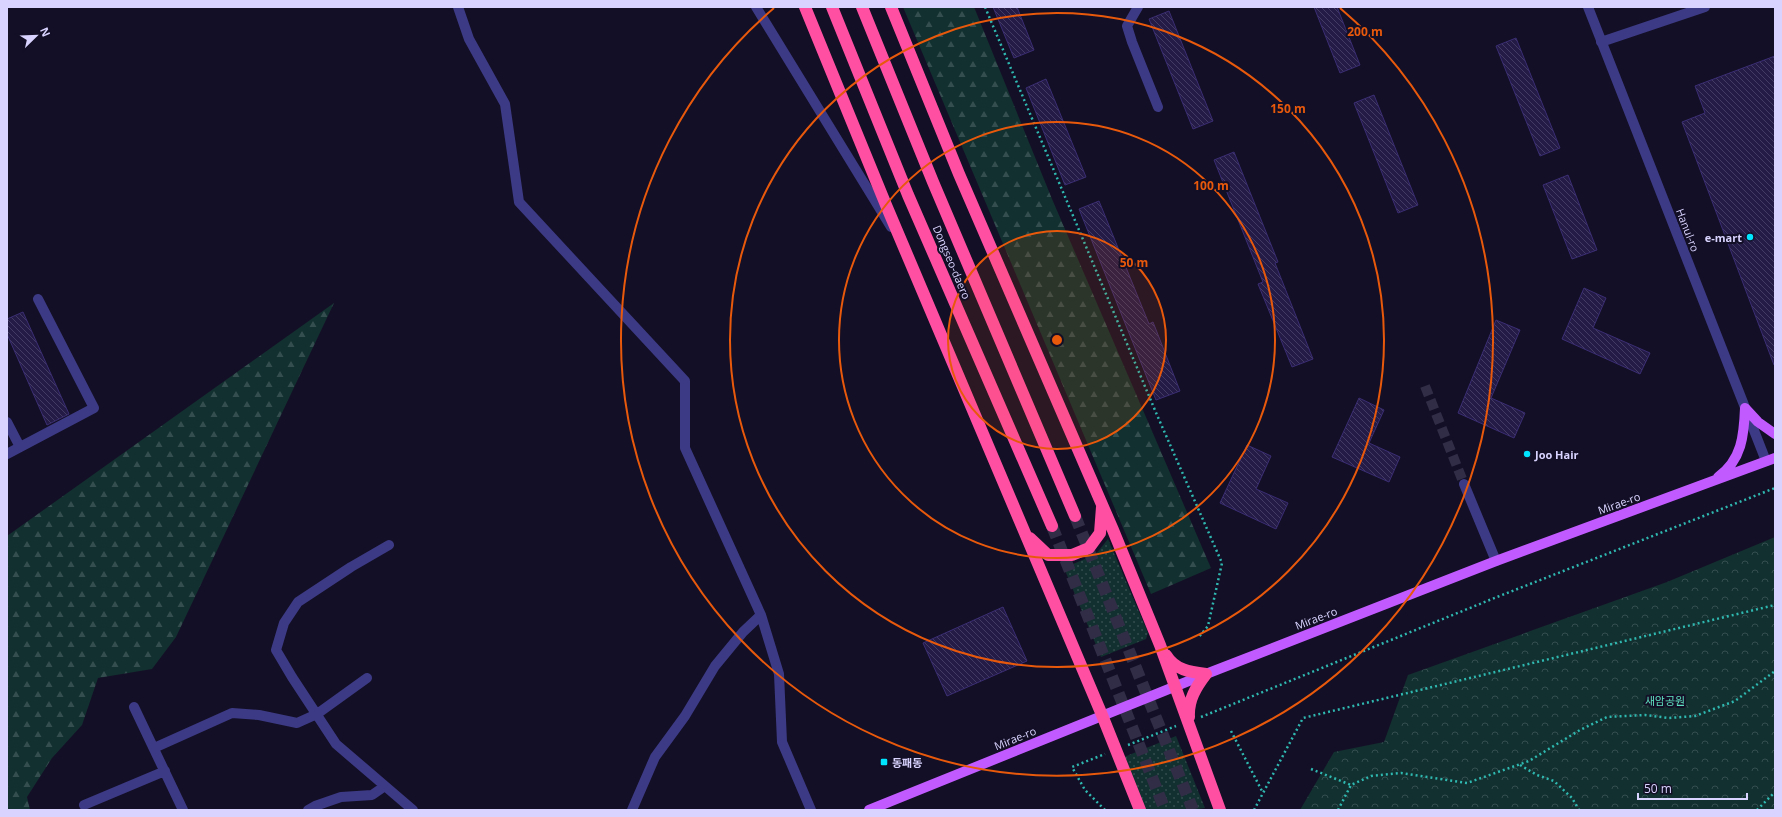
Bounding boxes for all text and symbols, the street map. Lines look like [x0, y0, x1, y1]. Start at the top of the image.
north arrow [16, 16, 56, 56]
text: 200 m [1347, 23, 1383, 40]
text: N [37, 25, 54, 39]
text: 150 m [1270, 100, 1306, 117]
text: 100 m [1193, 177, 1229, 194]
street label: Hanul-ro [1673, 206, 1703, 254]
street label: Dongseo-daero [930, 223, 974, 302]
place label: e-mart [1705, 230, 1742, 245]
marker: e-mart [1745, 232, 1755, 242]
text: 50 m [1120, 254, 1148, 271]
centre of rings [1050, 333, 1064, 347]
place label: Joo Hair [1534, 447, 1579, 462]
marker: Joo Hair [1522, 449, 1532, 459]
street label: Mirae-ro [1596, 488, 1643, 518]
street label: Mirae-ro [1293, 603, 1340, 633]
park label: 새암공원 [1645, 693, 1685, 708]
street label: Mirae-ro [992, 723, 1039, 753]
place label: 동패동 [892, 755, 922, 770]
marker: 동패동 [879, 757, 889, 767]
scale bar [1638, 775, 1747, 801]
text: 50 m [1644, 780, 1672, 797]

